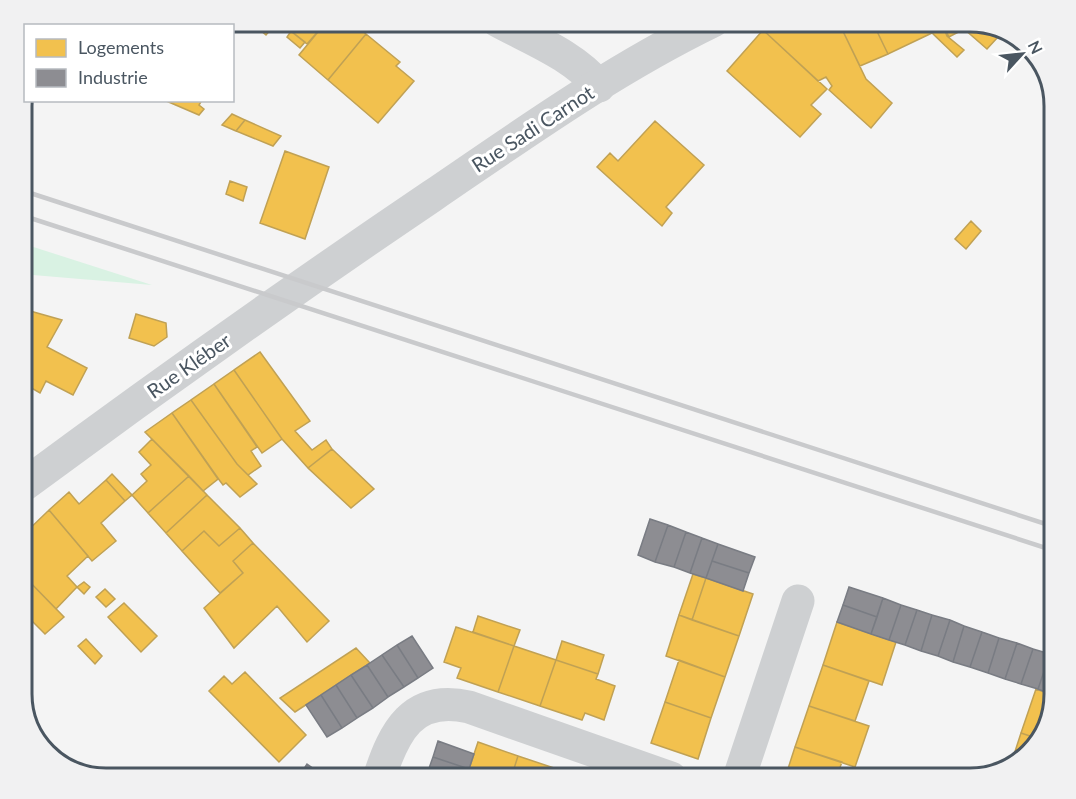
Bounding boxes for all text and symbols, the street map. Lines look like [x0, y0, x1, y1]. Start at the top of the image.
legend [24, 24, 234, 102]
north arrow [992, 24, 1052, 84]
text: Logements [78, 36, 164, 58]
text: N [1025, 37, 1047, 57]
text: Industrie [78, 66, 148, 88]
street label: Rue Sadi Carnot [467, 80, 598, 177]
street label: Rue Kléber [142, 327, 235, 403]

